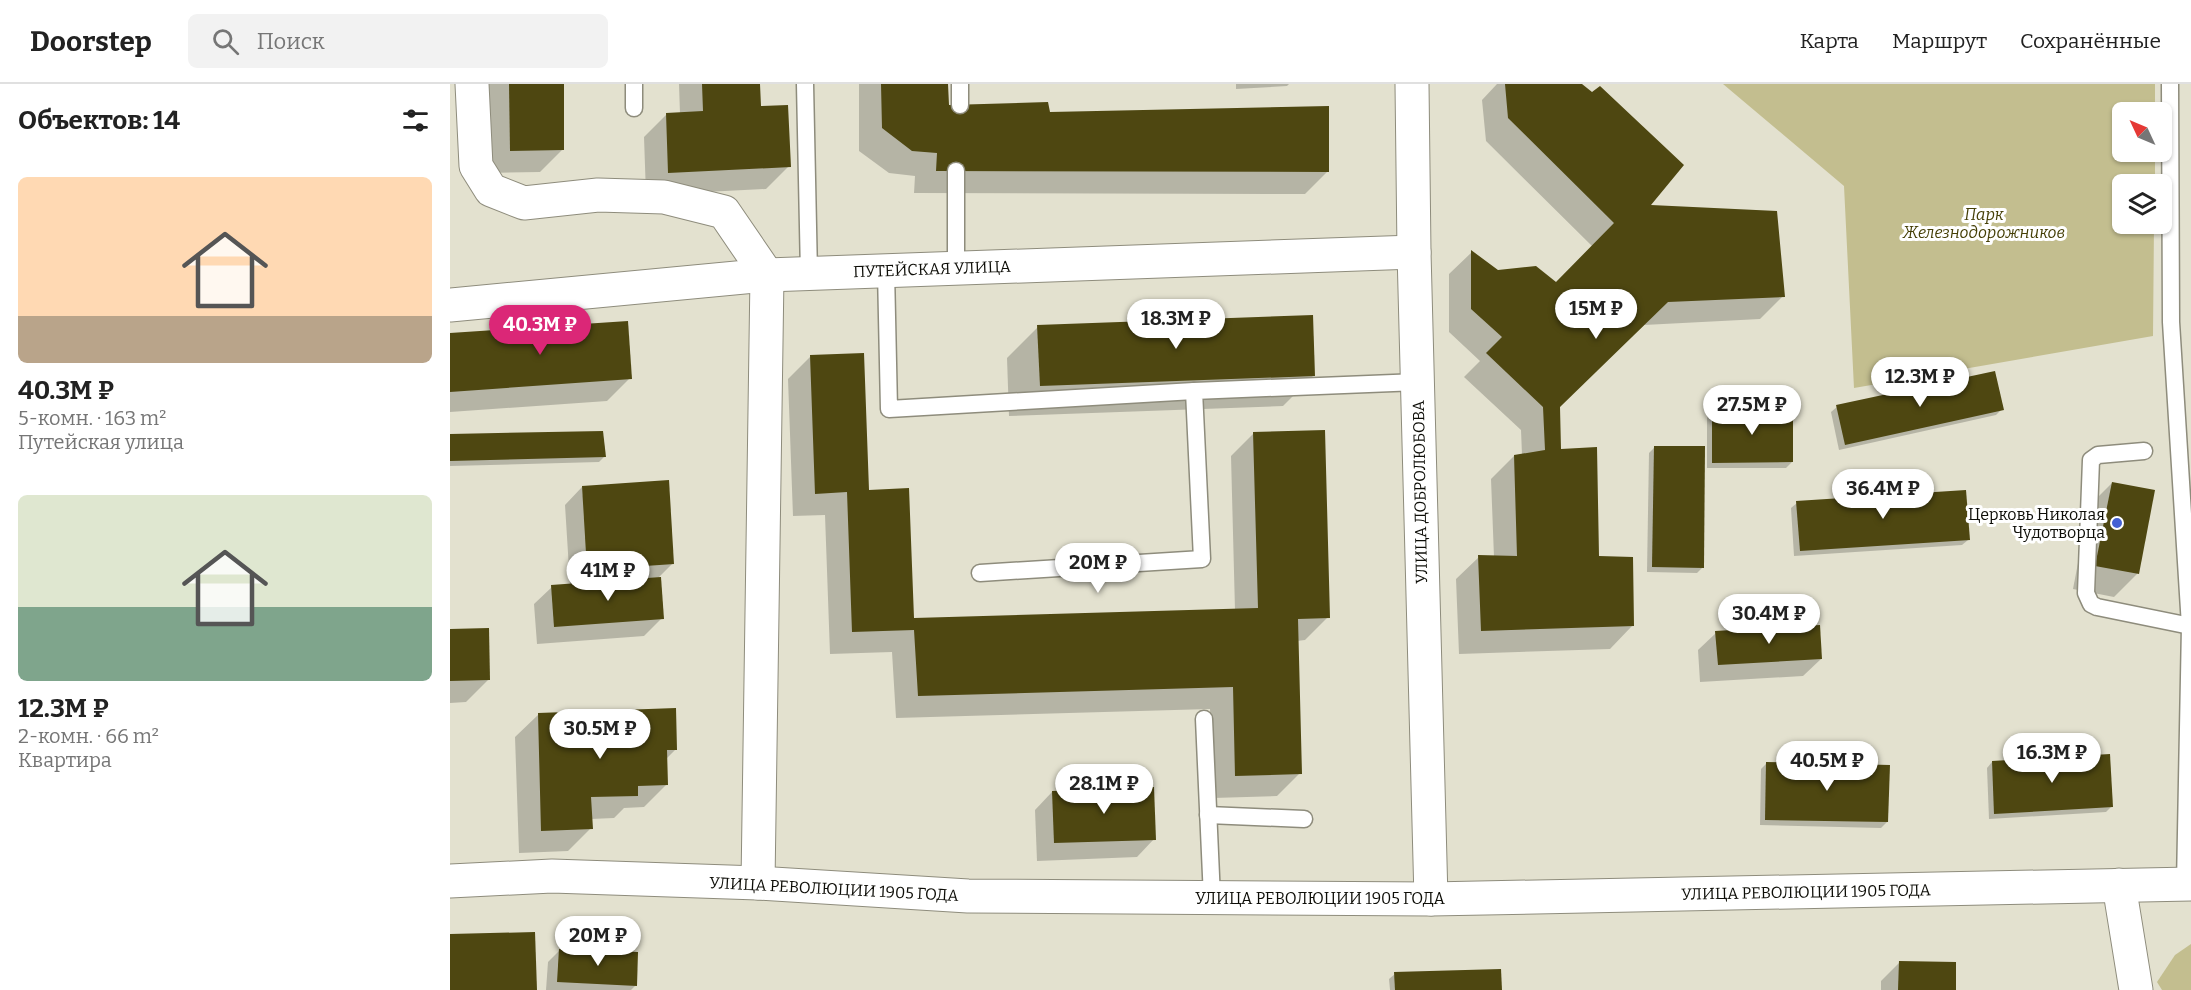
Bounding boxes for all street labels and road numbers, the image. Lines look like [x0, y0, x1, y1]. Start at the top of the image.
street label: ПУТЕЙСКАЯ УЛИЦА [853, 256, 1012, 281]
street label: УЛИЦА ДОБРОЛЮБОВА [1409, 399, 1431, 584]
street label: УЛИЦА РЕВОЛЮЦИИ 1905 ГОДА [709, 873, 960, 905]
street label: УЛИЦА РЕВОЛЮЦИИ 1905 ГОДА [1681, 880, 1932, 904]
street label: УЛИЦА РЕВОЛЮЦИИ 1905 ГОДА [1195, 889, 1445, 908]

